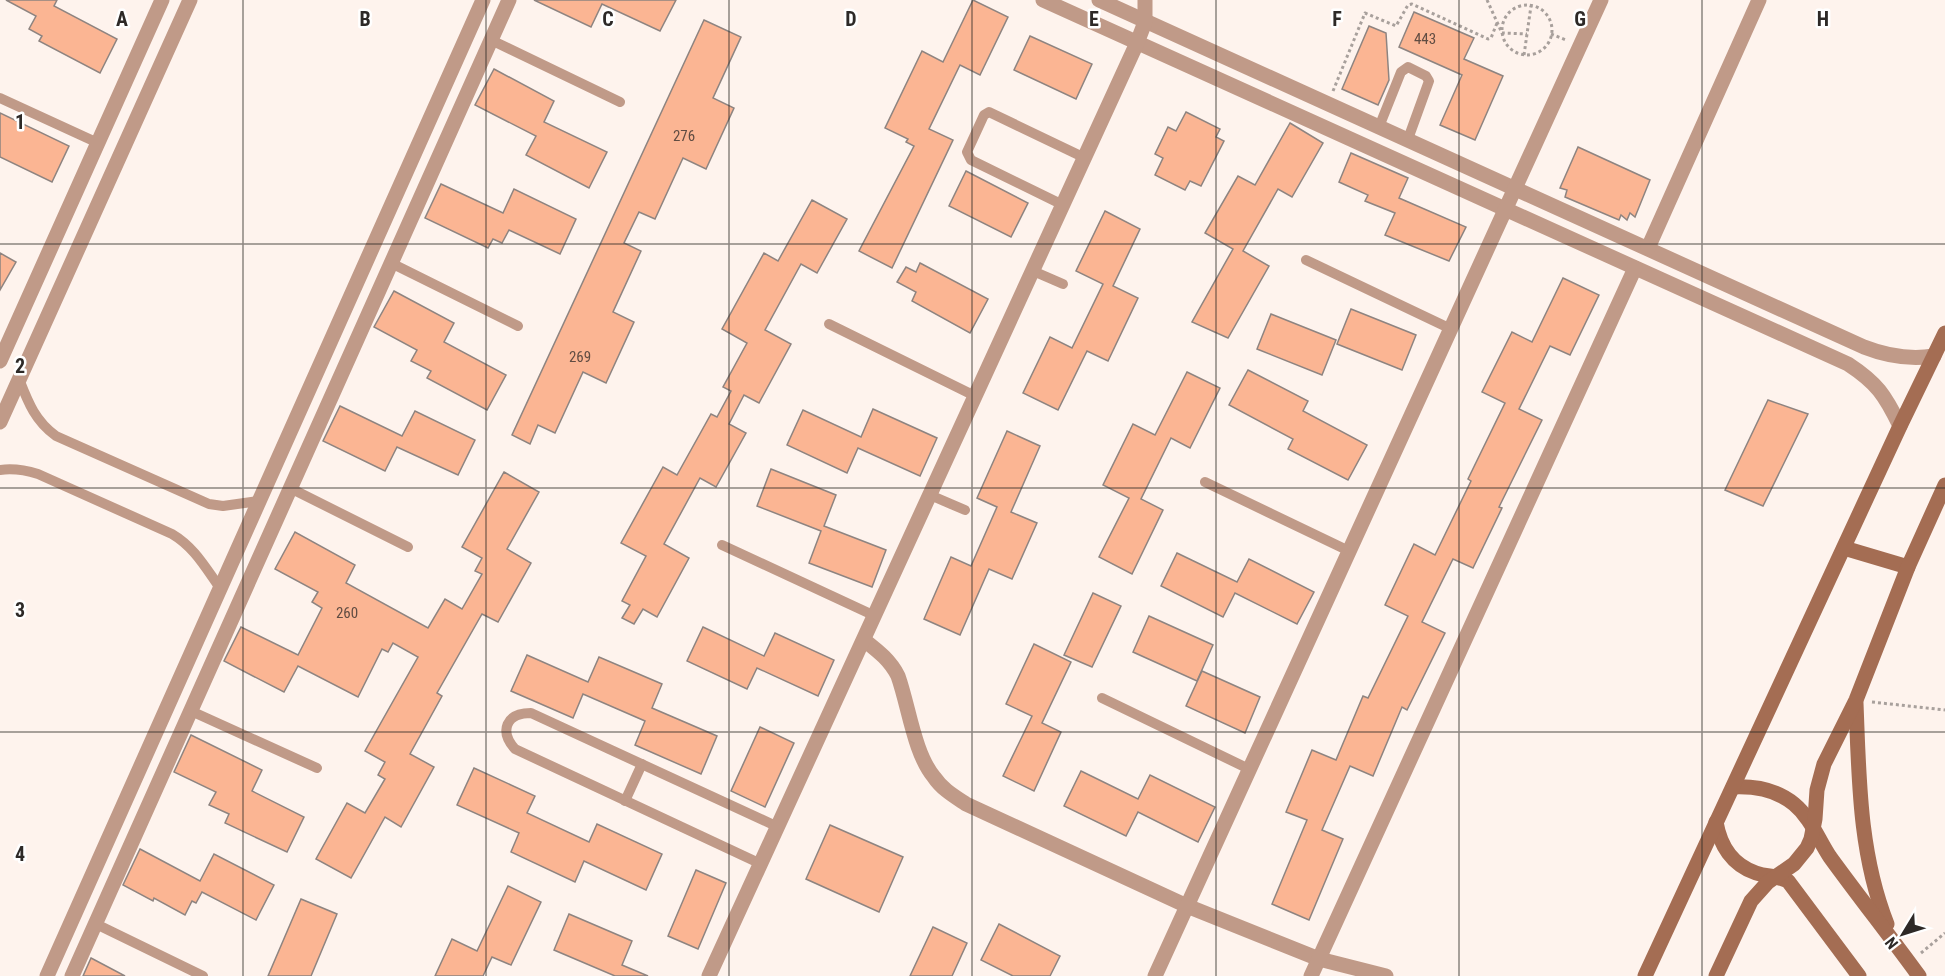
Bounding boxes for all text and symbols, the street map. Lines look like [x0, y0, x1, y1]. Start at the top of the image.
text: A [116, 7, 128, 31]
text: B [359, 7, 371, 31]
text: C [602, 7, 614, 31]
text: D [845, 7, 857, 31]
text: E [1089, 7, 1099, 31]
text: F [1332, 7, 1342, 31]
text: G [1574, 7, 1586, 31]
text: H [1817, 7, 1829, 31]
house number: 443 [1414, 30, 1436, 48]
text: 1 [15, 110, 25, 134]
house number: 276 [673, 127, 695, 145]
house number: 269 [569, 348, 591, 366]
text: 2 [15, 354, 25, 378]
text: 3 [15, 598, 25, 622]
house number: 260 [336, 604, 358, 622]
text: 4 [15, 842, 25, 866]
north arrow [1873, 904, 1933, 964]
text: N [1881, 933, 1902, 953]

